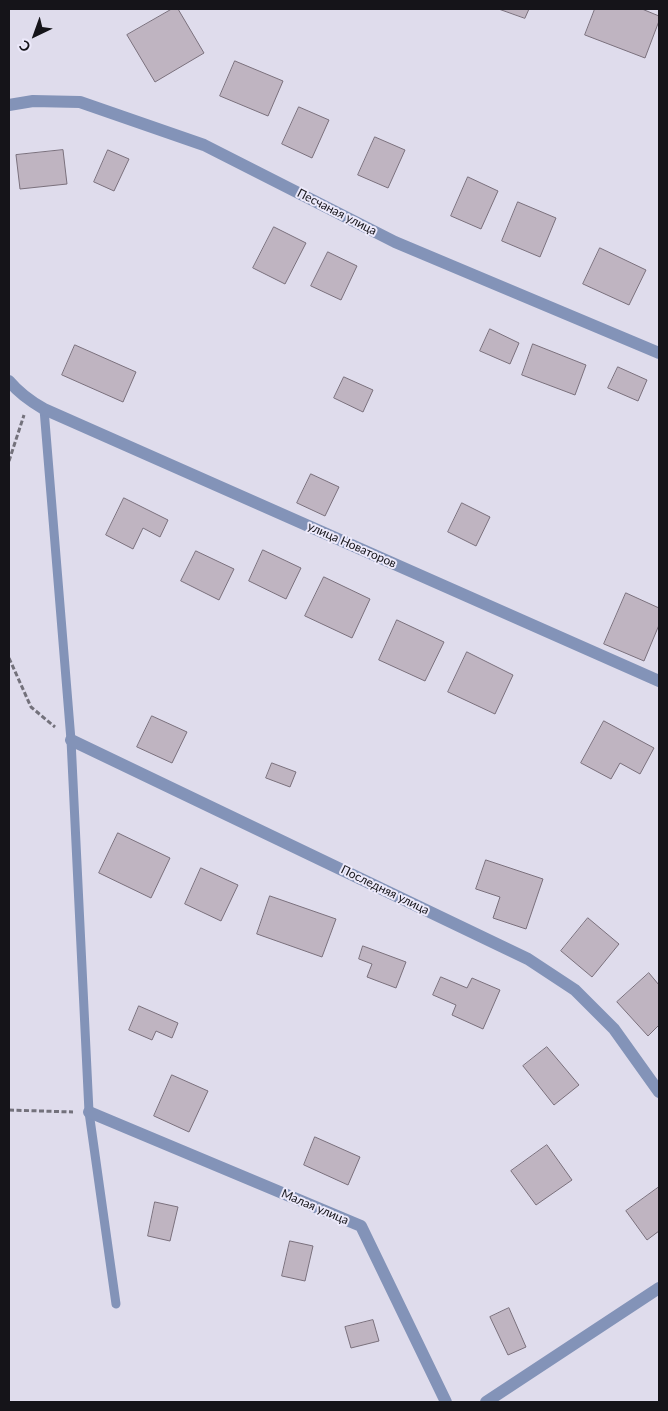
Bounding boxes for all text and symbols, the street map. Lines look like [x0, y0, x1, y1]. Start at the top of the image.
north arrow [10, 10, 60, 60]
text: С [16, 37, 34, 56]
street label: Песчаная улица [295, 186, 379, 238]
street label: улица Новаторов [305, 519, 399, 571]
street label: Последняя улица [339, 862, 431, 918]
street label: Малая улица [279, 1186, 351, 1228]

